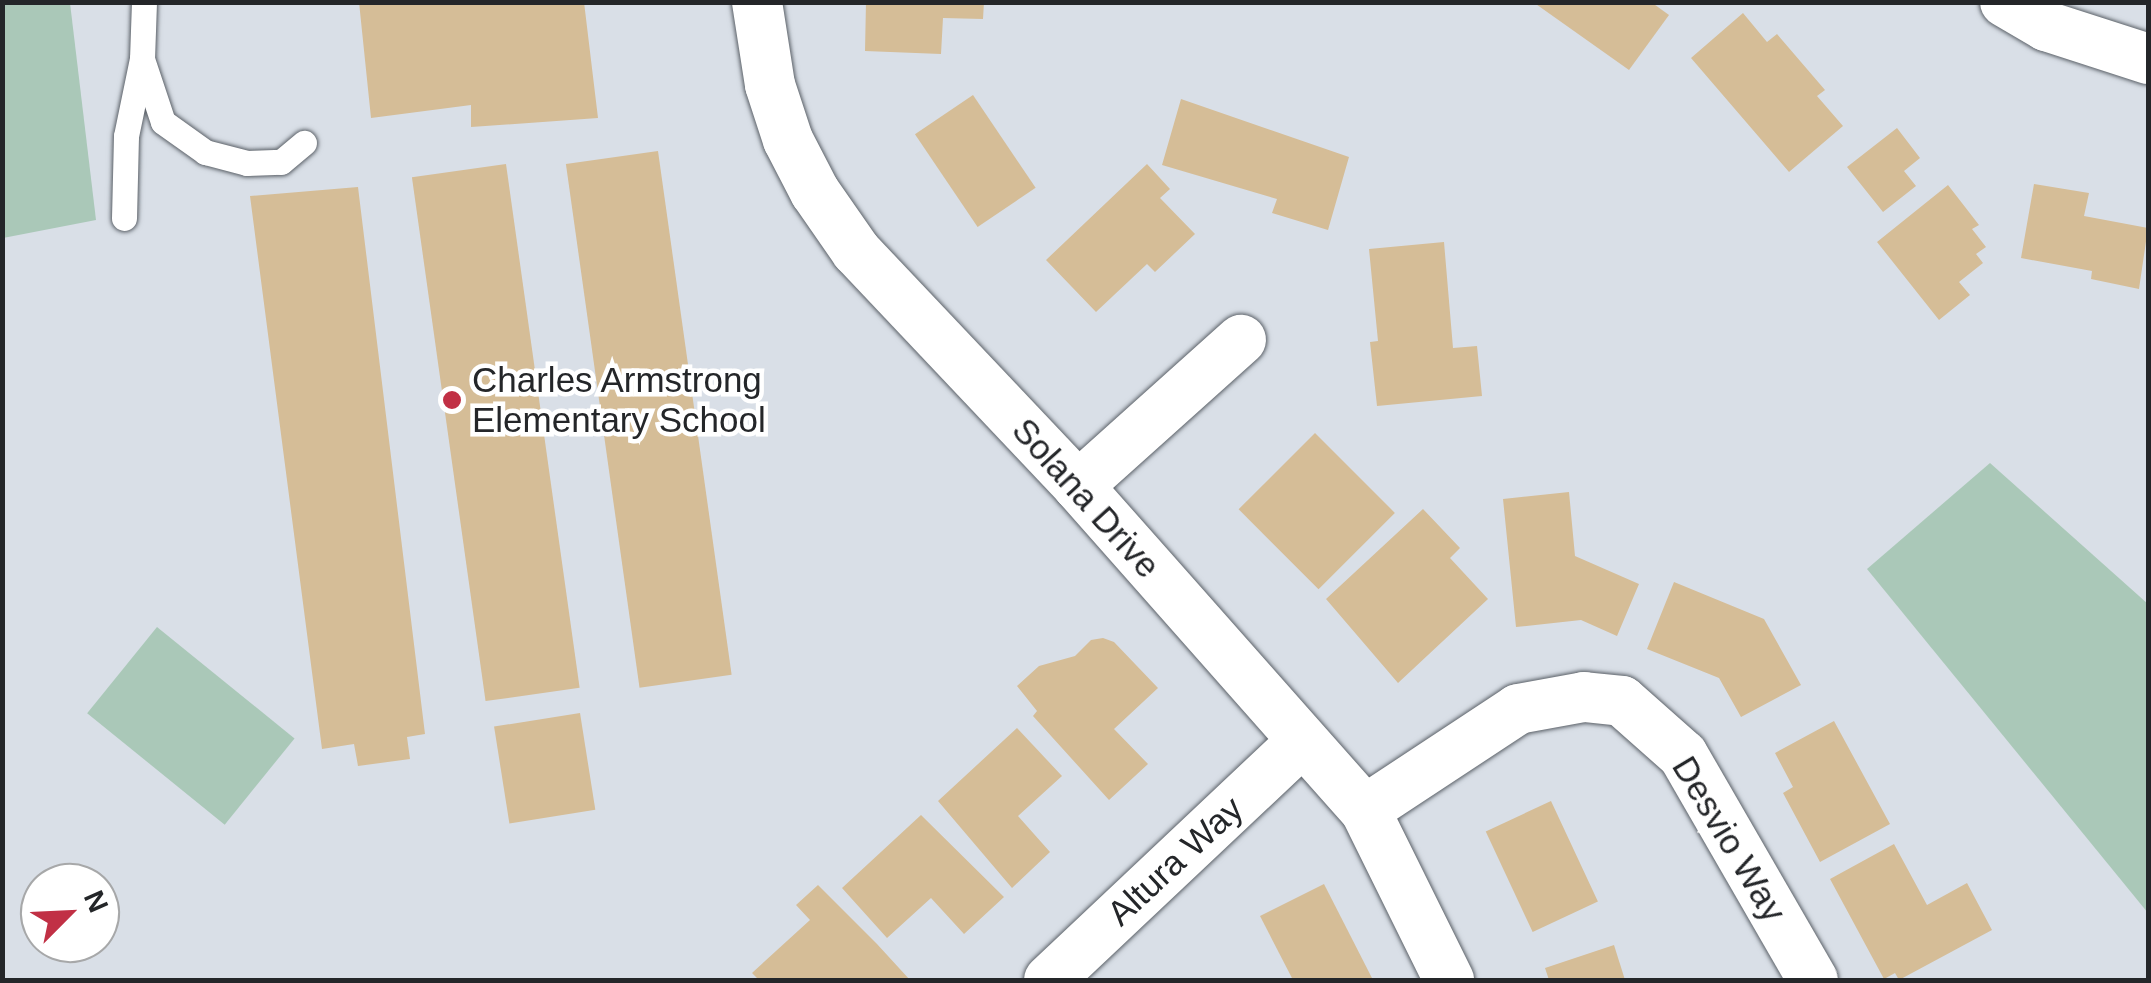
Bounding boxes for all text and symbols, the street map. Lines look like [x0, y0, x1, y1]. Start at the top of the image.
place label: Charles Armstrong Elementary School [472, 359, 766, 441]
marker: Charles Armstrong Elementary School [441, 389, 463, 411]
street label: Solana Drive [1003, 409, 1169, 587]
street label: Desvio Way [1663, 749, 1795, 929]
street label: Altura Way [1099, 788, 1251, 934]
north arrow [20, 863, 120, 963]
text: N [78, 886, 114, 917]

